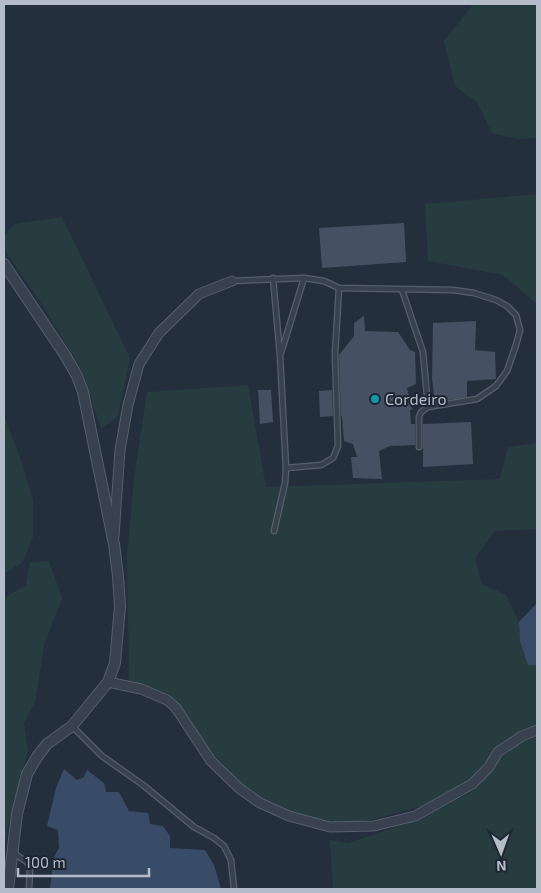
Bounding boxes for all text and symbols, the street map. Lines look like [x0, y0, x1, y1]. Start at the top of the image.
place label: Cordeiro [385, 389, 447, 408]
marker: Cordeiro [369, 393, 381, 405]
north arrow [476, 828, 526, 878]
scale bar [18, 846, 149, 878]
text: 100 m [25, 853, 66, 871]
text: N [496, 858, 507, 875]

